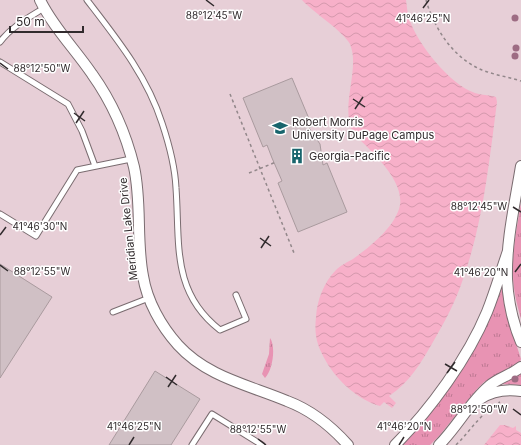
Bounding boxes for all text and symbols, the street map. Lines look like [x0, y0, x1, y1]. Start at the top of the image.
scale bar [10, 8, 83, 34]
text: 88°12'45"W [186, 9, 242, 21]
text: 41°46'25"N [396, 12, 450, 24]
text: 50 m [16, 14, 45, 29]
text: 88°12'50"W [14, 62, 71, 74]
place label: Robert Morris University DuPage Campus [292, 115, 434, 142]
school or university icon: Robert Morris University DuPage Campus [271, 119, 289, 137]
building icon: Georgia-Pacific [288, 147, 306, 165]
place label: Georgia-Pacific [309, 149, 390, 163]
street label: Meridian Lake Drive [116, 177, 140, 281]
text: 88°12'45"W [451, 200, 507, 212]
text: 41°46'30"N [13, 220, 67, 232]
text: 88°12'55"W [14, 265, 70, 277]
text: 41°46'20"N [454, 266, 508, 278]
text: 88°12'50"W [451, 403, 508, 415]
text: 41°46'25"N [107, 420, 161, 432]
text: 41°46'20"N [377, 420, 431, 432]
text: 88°12'55"W [230, 423, 286, 435]

